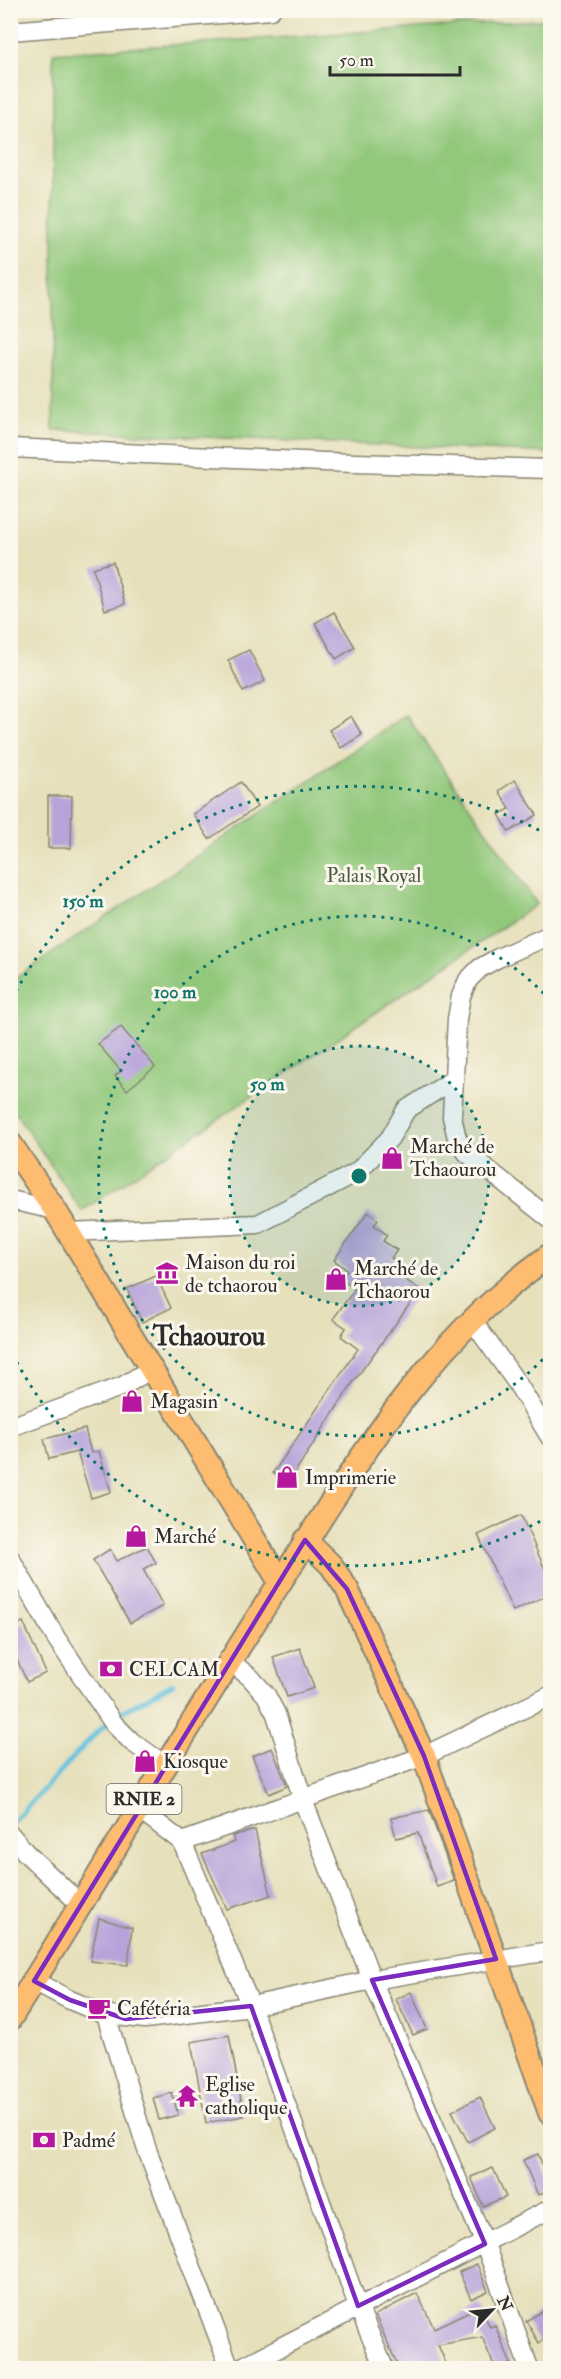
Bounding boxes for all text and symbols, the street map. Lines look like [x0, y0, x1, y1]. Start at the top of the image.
scale bar [330, 39, 460, 77]
text: 50 m [339, 49, 374, 72]
park label: Palais Royal [327, 863, 421, 888]
text: 150 m [62, 890, 105, 913]
text: 100 m [154, 981, 197, 1004]
text: 50 m [250, 1073, 285, 1096]
place label: Marché de Tchaourou [410, 1134, 496, 1182]
shop icon: Marché de Tchaourou [379, 1145, 405, 1171]
centre of rings [349, 1166, 369, 1186]
place label: Maison du roi de tchaorou [185, 1250, 295, 1298]
place label: Marché de Tchaorou [354, 1256, 438, 1304]
museum icon: Maison du roi de tchaorou [154, 1260, 180, 1286]
shop icon: Marché de Tchaorou [323, 1266, 349, 1292]
district label: Tchaourou [152, 1321, 266, 1353]
shop icon: Magasin [119, 1388, 145, 1414]
place label: Magasin [150, 1389, 218, 1414]
shop icon: Imprimerie [274, 1464, 300, 1490]
place label: Imprimerie [305, 1465, 396, 1491]
shop icon: Marché [123, 1523, 149, 1549]
place label: Marché [154, 1524, 216, 1549]
bank icon: CELCAM [98, 1656, 124, 1682]
place label: CELCAM [129, 1657, 219, 1682]
shop icon: Kiosque [132, 1748, 158, 1774]
place label: Kiosque [163, 1749, 228, 1774]
road number: RNIE 2 [106, 1784, 182, 1814]
cafe icon: Cafétéria [86, 1995, 112, 2021]
place label: Cafétéria [117, 1996, 191, 2021]
place label: Eglise catholique [205, 2072, 287, 2120]
temple icon: Eglise catholique [174, 2083, 200, 2109]
bank icon: Padmé [31, 2127, 57, 2153]
place label: Padmé [62, 2128, 116, 2153]
north arrow [462, 2280, 522, 2340]
text: N [492, 2292, 517, 2315]

